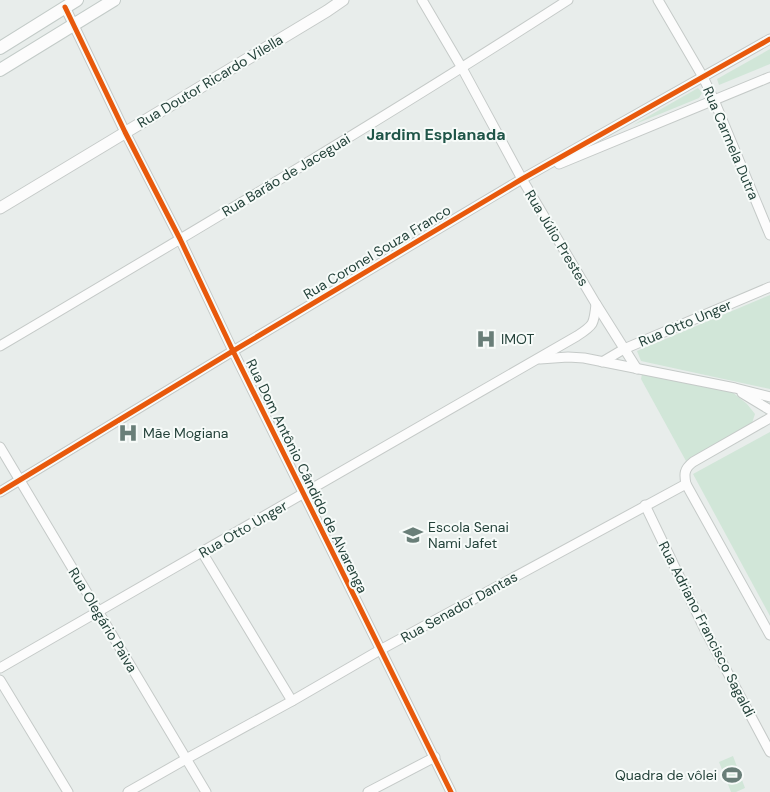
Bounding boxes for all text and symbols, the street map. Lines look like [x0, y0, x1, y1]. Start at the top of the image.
street label: Rua Doutor Ricardo Vilella [134, 30, 286, 132]
street label: Rua Carmela Dutra [699, 84, 763, 202]
district label: Jardim Esplanada [366, 124, 506, 145]
street label: Rua Barão de Jaceguai [219, 130, 353, 220]
street label: Rua Júlio Prestes [521, 187, 593, 289]
street label: Rua Coronel Souza Franco [300, 201, 454, 303]
street label: Rua Otto Unger [636, 295, 734, 351]
hospital icon: IMOT [475, 328, 497, 350]
place label: IMOT [501, 330, 534, 348]
street label: Rua Dom Antônio Cândido de Alvarenga [242, 356, 372, 596]
hospital icon: Mãe Mogiana [117, 422, 139, 444]
place label: Mãe Mogiana [143, 424, 228, 442]
street label: Rua Otto Unger [196, 496, 290, 562]
place label: Escola Senai Nami Jafet [428, 518, 509, 552]
school or university icon: Escola Senai Nami Jafet [402, 524, 424, 546]
street label: Rua Adriano Francisco Sagaldi [655, 538, 759, 720]
street label: Rua Olegário Paiva [65, 564, 141, 676]
street label: Rua Senador Dantas [397, 567, 521, 647]
sports icon: Quadra de vôlei [721, 764, 743, 786]
place label: Quadra de vôlei [615, 766, 717, 784]

